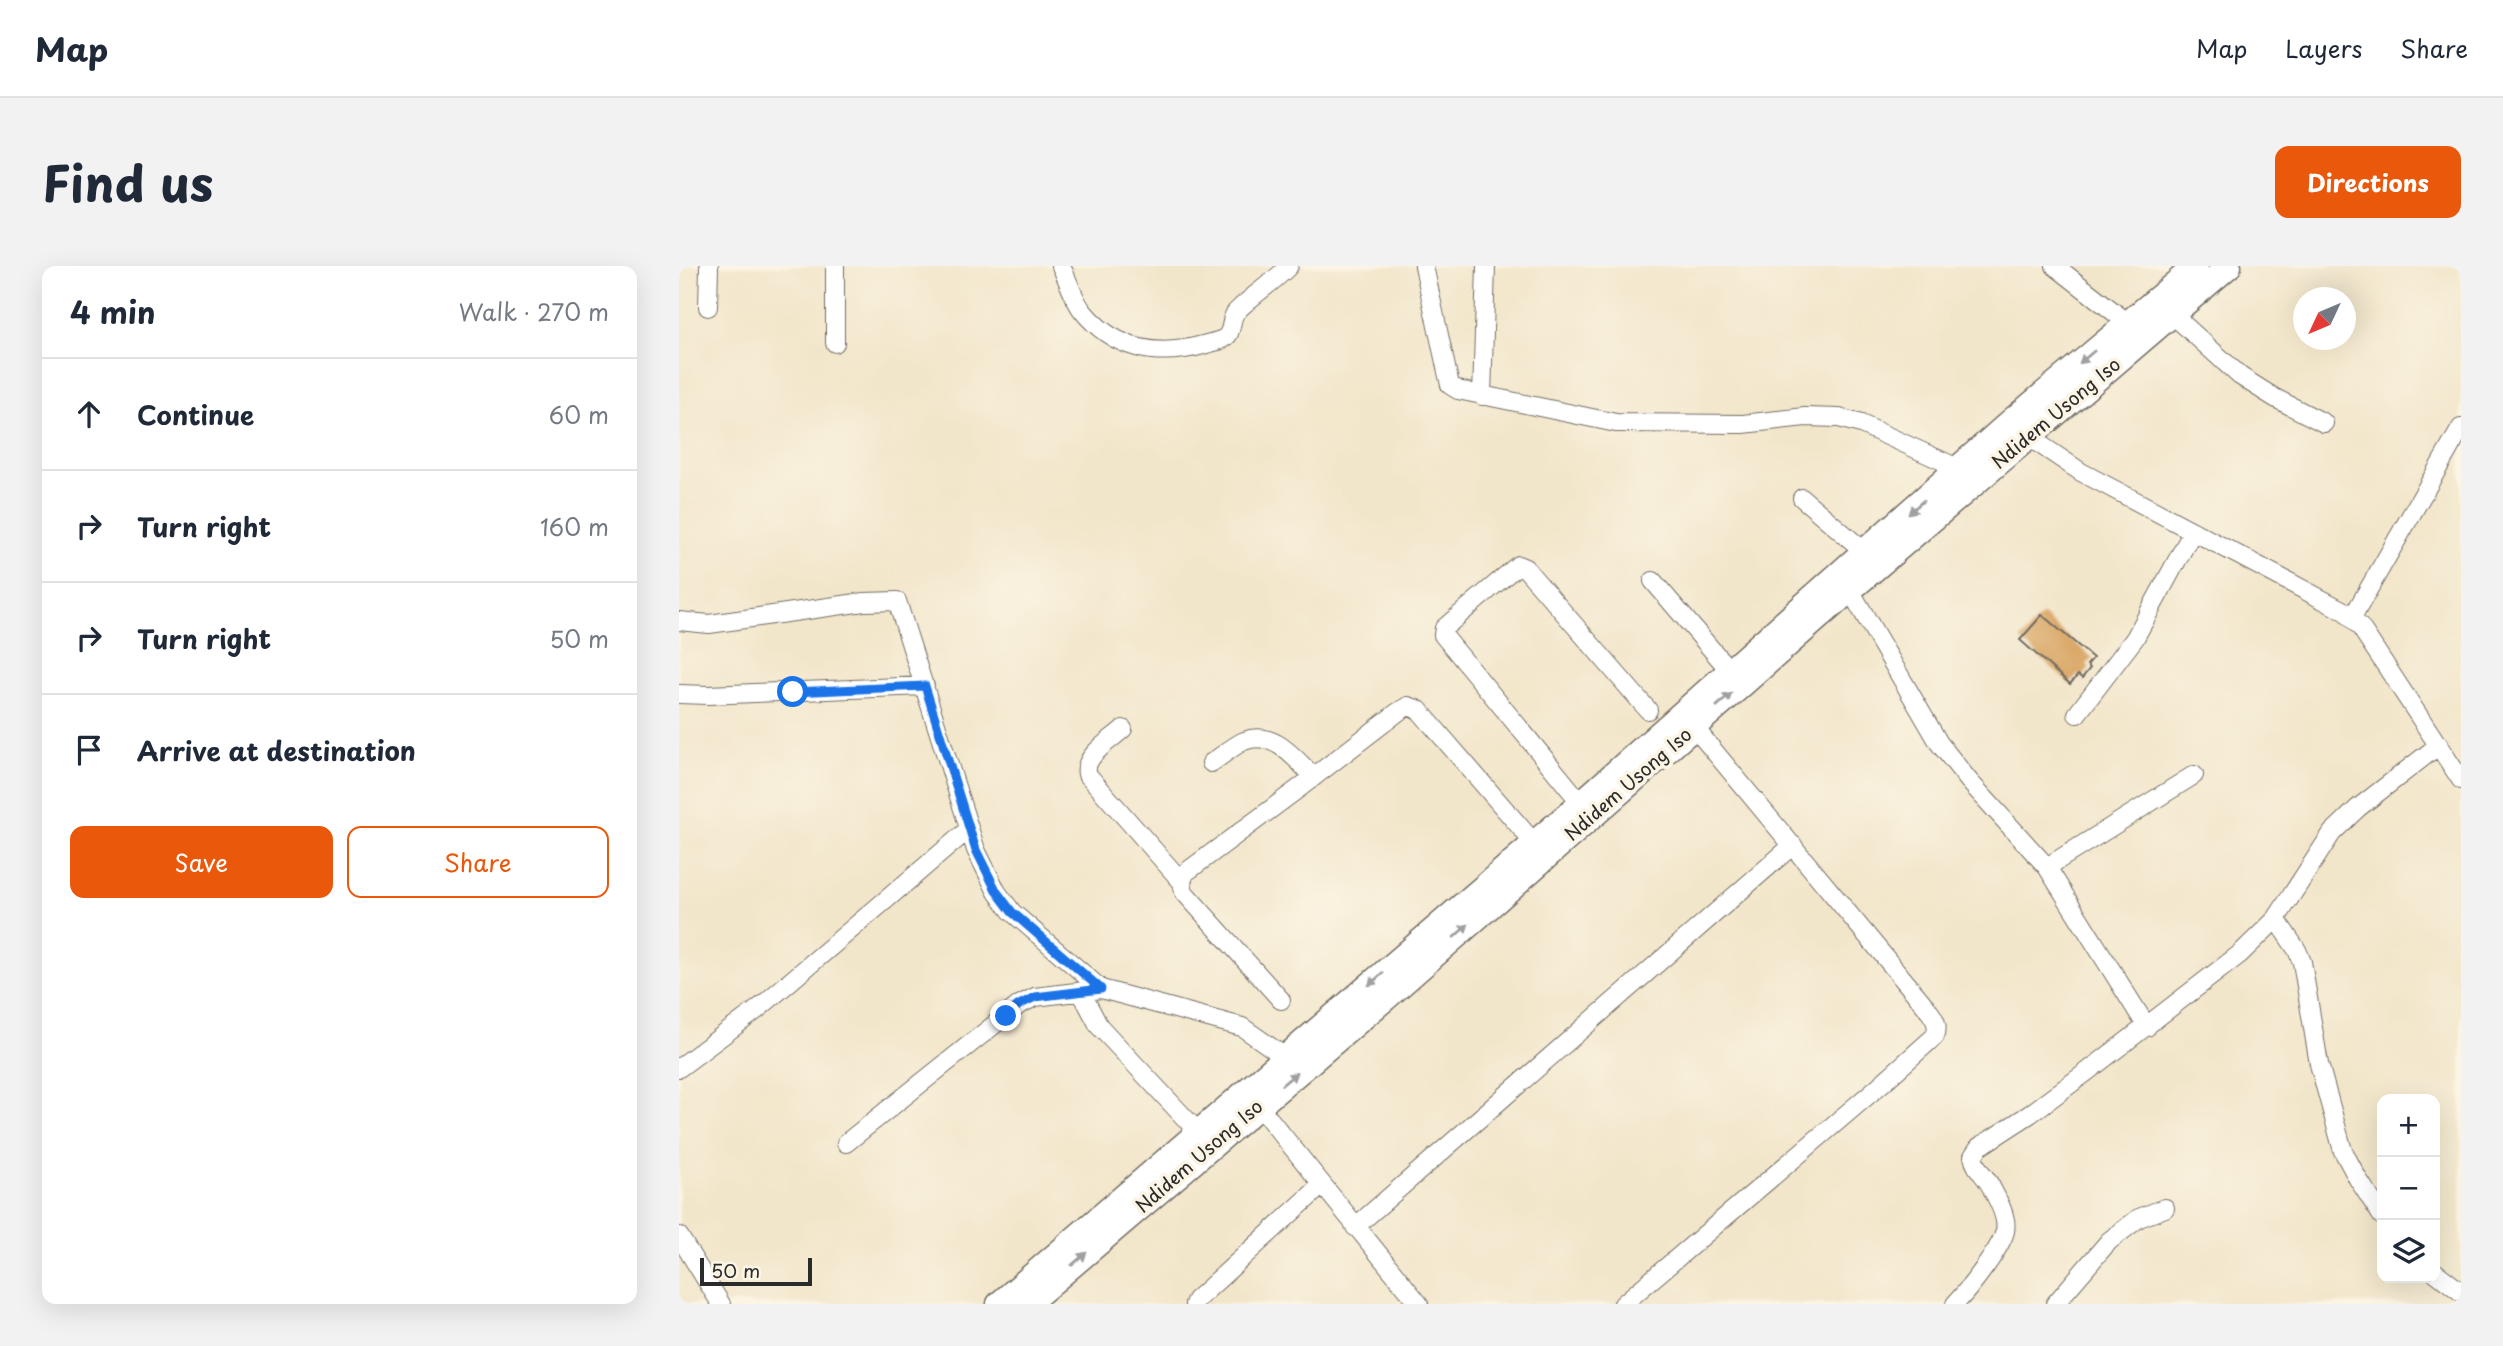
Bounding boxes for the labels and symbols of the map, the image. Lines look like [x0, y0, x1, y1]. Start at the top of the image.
north arrow [2293, 287, 2356, 350]
one-way arrow [2079, 349, 2096, 364]
street label: Ndidem Usong Iso [1985, 350, 2126, 475]
one-way arrow [1908, 499, 1925, 514]
route start [777, 676, 808, 707]
one-way arrow [1715, 693, 1732, 709]
street label: Ndidem Usong Iso [1557, 720, 1697, 847]
one-way arrow [1452, 923, 1470, 939]
one-way arrow [1367, 971, 1385, 987]
route end [990, 1000, 1021, 1031]
one-way arrow [1279, 1072, 1297, 1087]
street label: Ndidem Usong Iso [1128, 1092, 1268, 1219]
one-way arrow [1070, 1252, 1087, 1267]
scale bar [700, 1255, 812, 1287]

